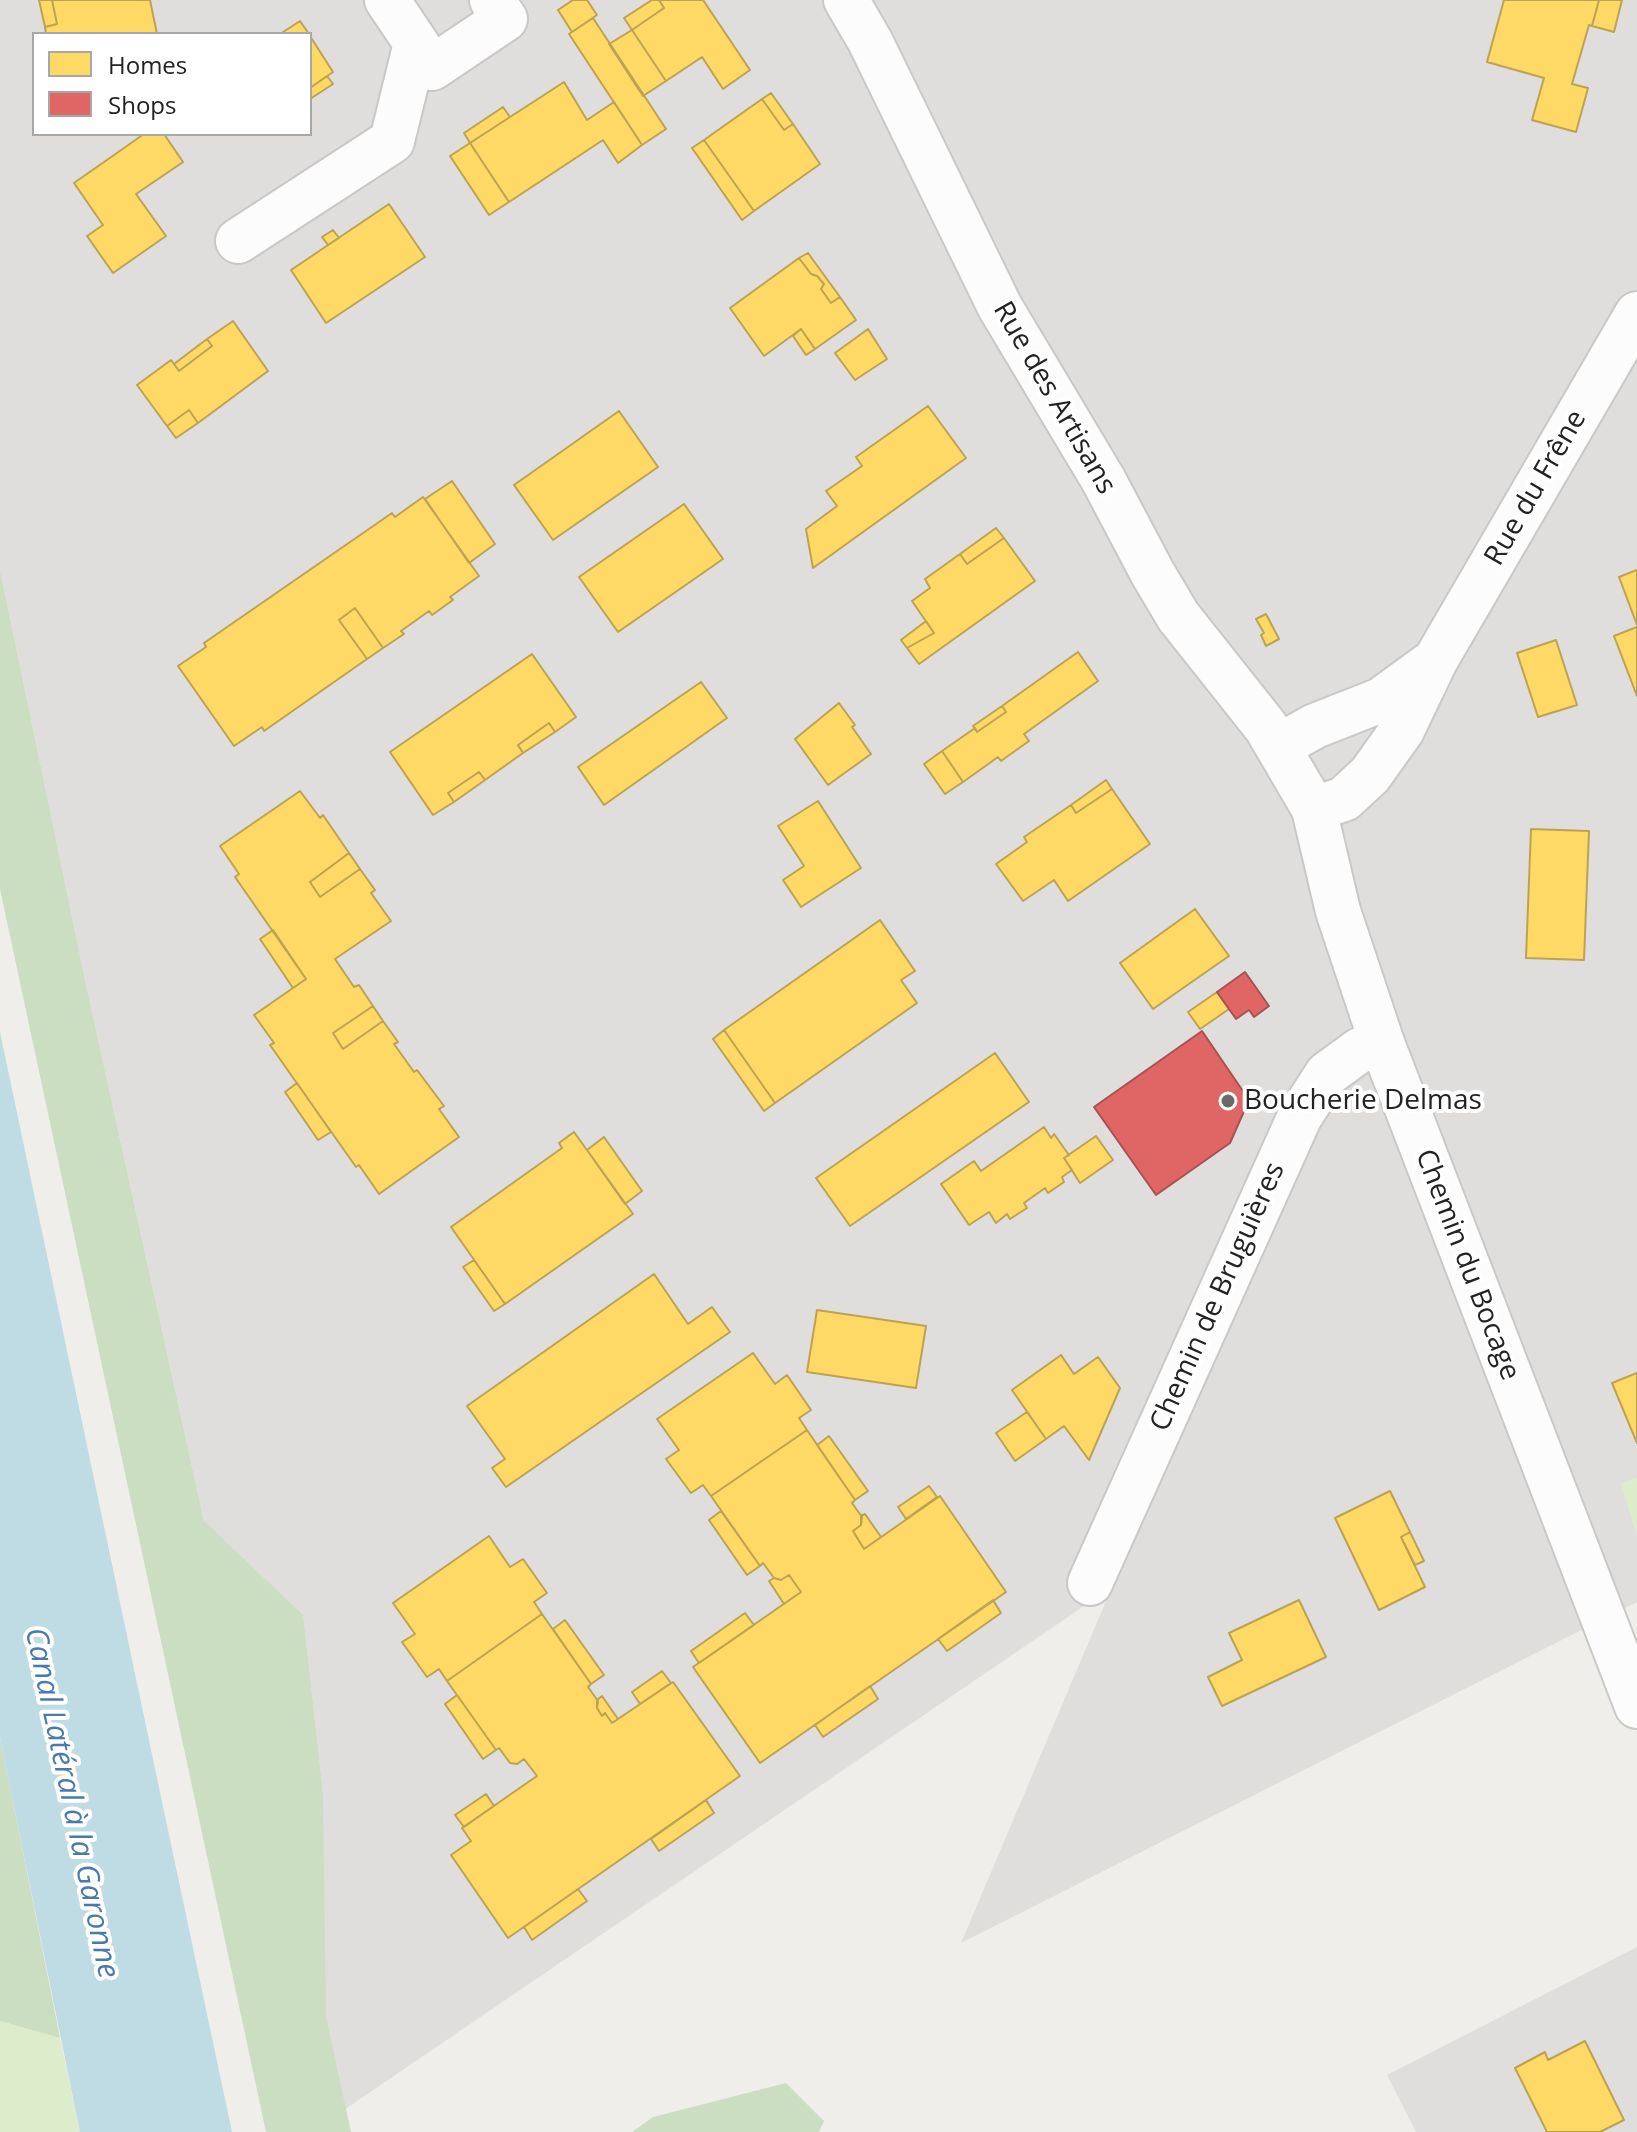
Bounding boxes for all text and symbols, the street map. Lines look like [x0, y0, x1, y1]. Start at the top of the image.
legend [32, 32, 312, 136]
text: Homes [108, 48, 187, 81]
text: Shops [108, 88, 176, 121]
street label: Rue des Artisans [985, 296, 1123, 500]
street label: Rue du Frêne [1478, 404, 1594, 572]
place label: Boucherie Delmas [1244, 1084, 1482, 1118]
marker: Boucherie Delmas [1219, 1092, 1237, 1110]
street label: Chemin du Bocage [1408, 1145, 1526, 1385]
street label: Chemin de Bruguières [1144, 1157, 1292, 1437]
water label: Canal Latéral à la Garonne [16, 1625, 126, 1981]

